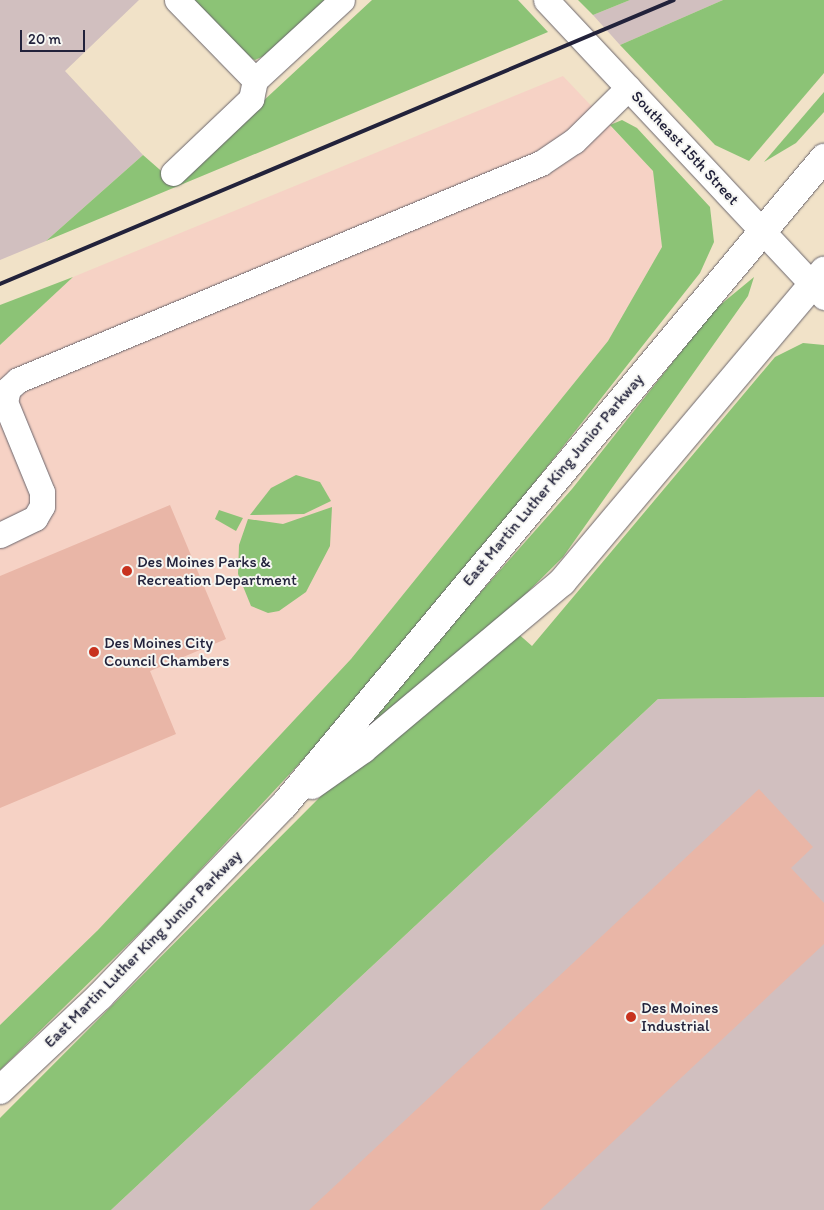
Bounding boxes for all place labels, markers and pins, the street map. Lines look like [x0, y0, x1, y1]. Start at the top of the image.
place label: Des Moines Parks & Recreation Department [137, 552, 297, 590]
marker: Des Moines Parks & Recreation Department [121, 565, 133, 577]
place label: Des Moines City Council Chambers [104, 633, 229, 671]
marker: Des Moines City Council Chambers [88, 646, 100, 658]
place label: Des Moines Industrial [641, 998, 719, 1036]
marker: Des Moines Industrial [625, 1011, 637, 1023]

